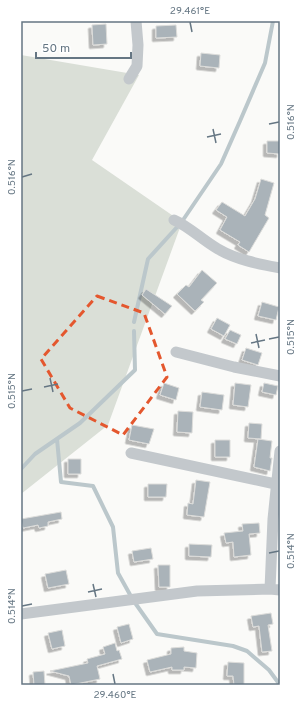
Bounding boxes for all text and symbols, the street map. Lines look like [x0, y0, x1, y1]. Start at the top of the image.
text: 29.461°E [170, 5, 210, 18]
scale bar [36, 34, 131, 60]
text: 50 m [42, 41, 70, 57]
text: 0.516°N [285, 104, 298, 140]
text: 0.516°N [6, 159, 19, 195]
text: 0.515°N [285, 319, 298, 355]
text: 0.515°N [6, 373, 19, 409]
text: 0.514°N [285, 533, 298, 569]
text: 0.514°N [6, 588, 19, 624]
text: 29.460°E [93, 689, 137, 702]

